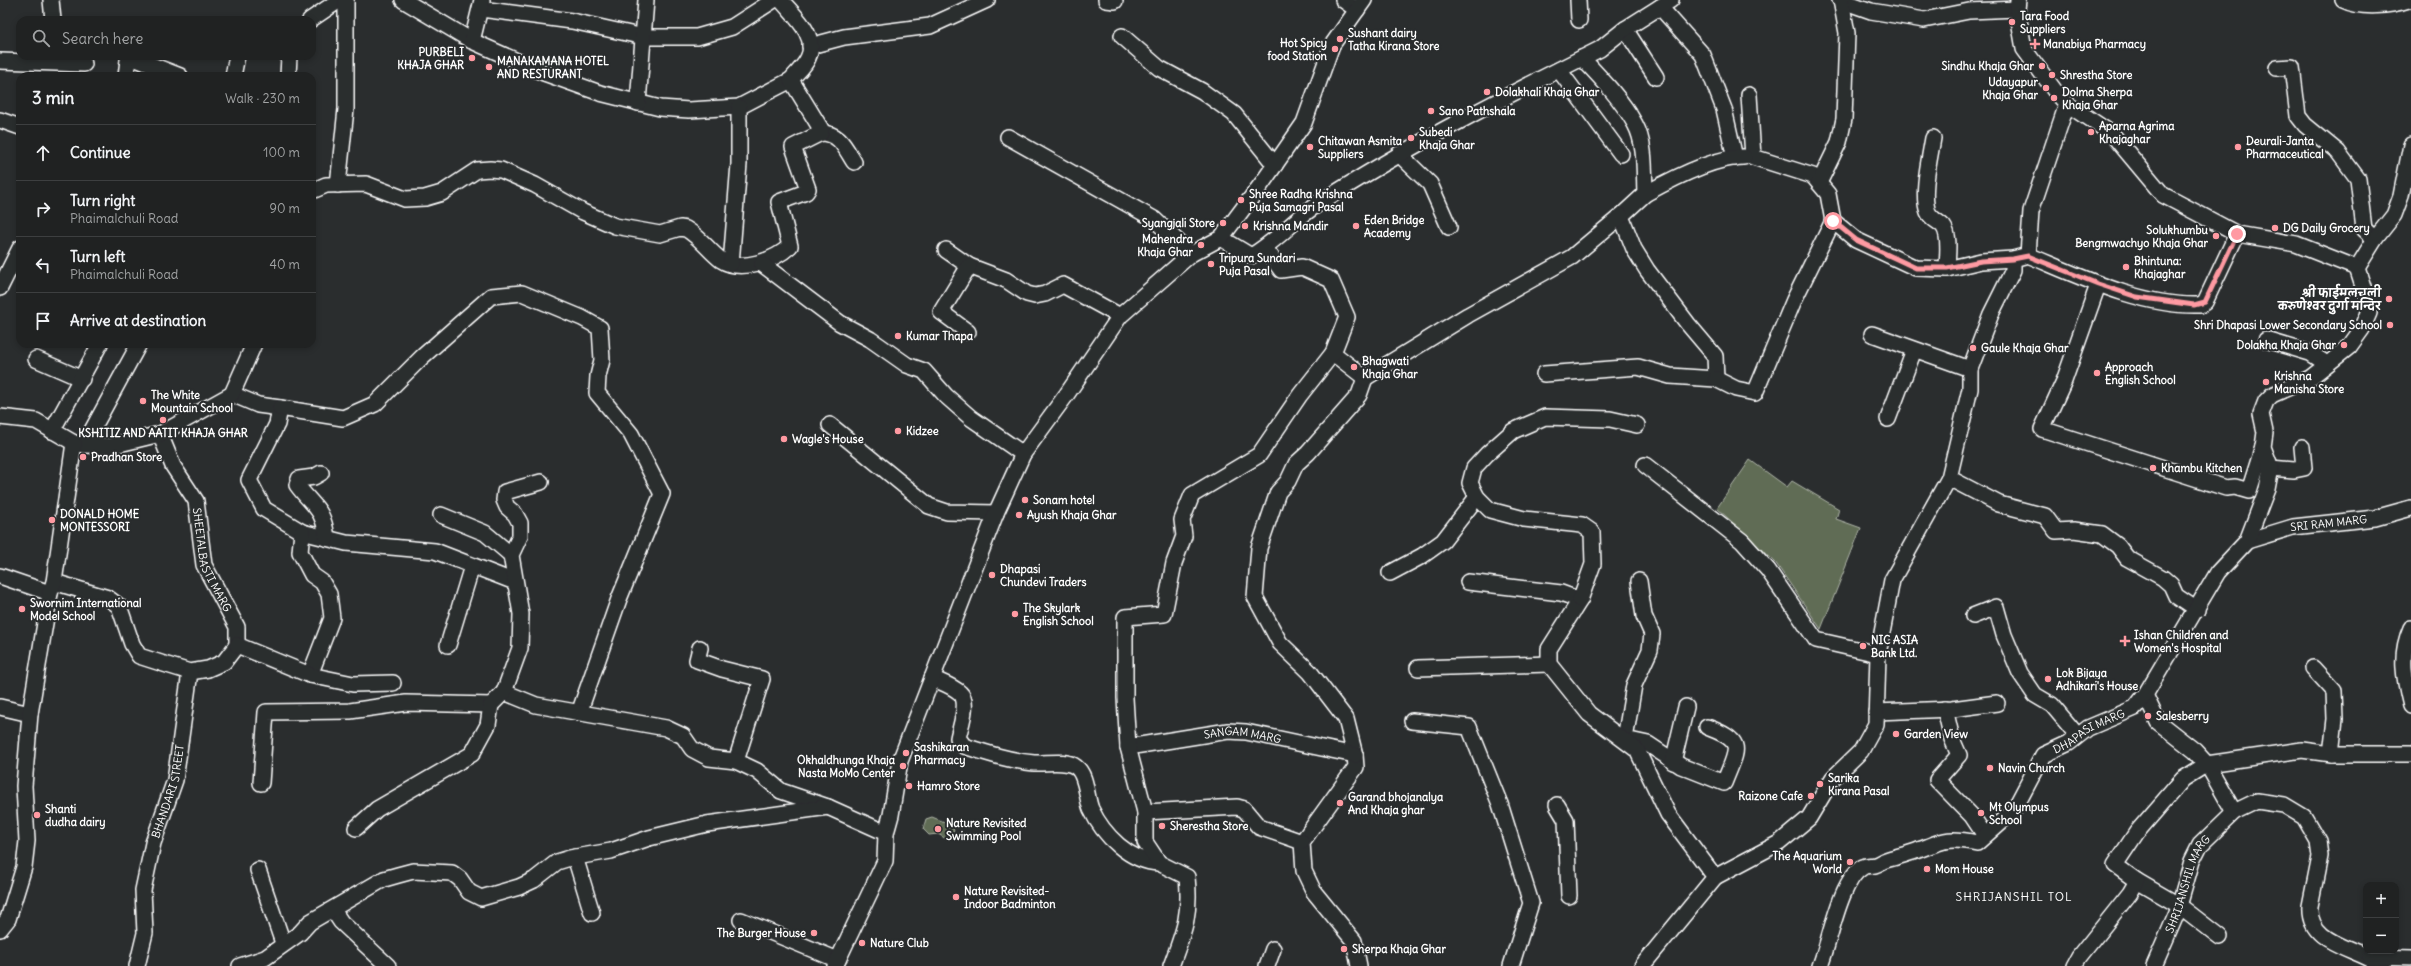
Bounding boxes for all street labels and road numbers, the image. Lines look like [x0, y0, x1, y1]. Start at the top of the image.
street label: SHEETALBASTI MARG [190, 507, 235, 614]
street label: SRI RAM MARG [2290, 512, 2368, 534]
street label: DHAPASI MARG [2051, 706, 2127, 757]
street label: SANGAM MARG [1203, 724, 1283, 746]
street label: BHANDARI STREET [148, 744, 187, 840]
street label: SHRIJANSHIL MARG [2162, 832, 2213, 935]

